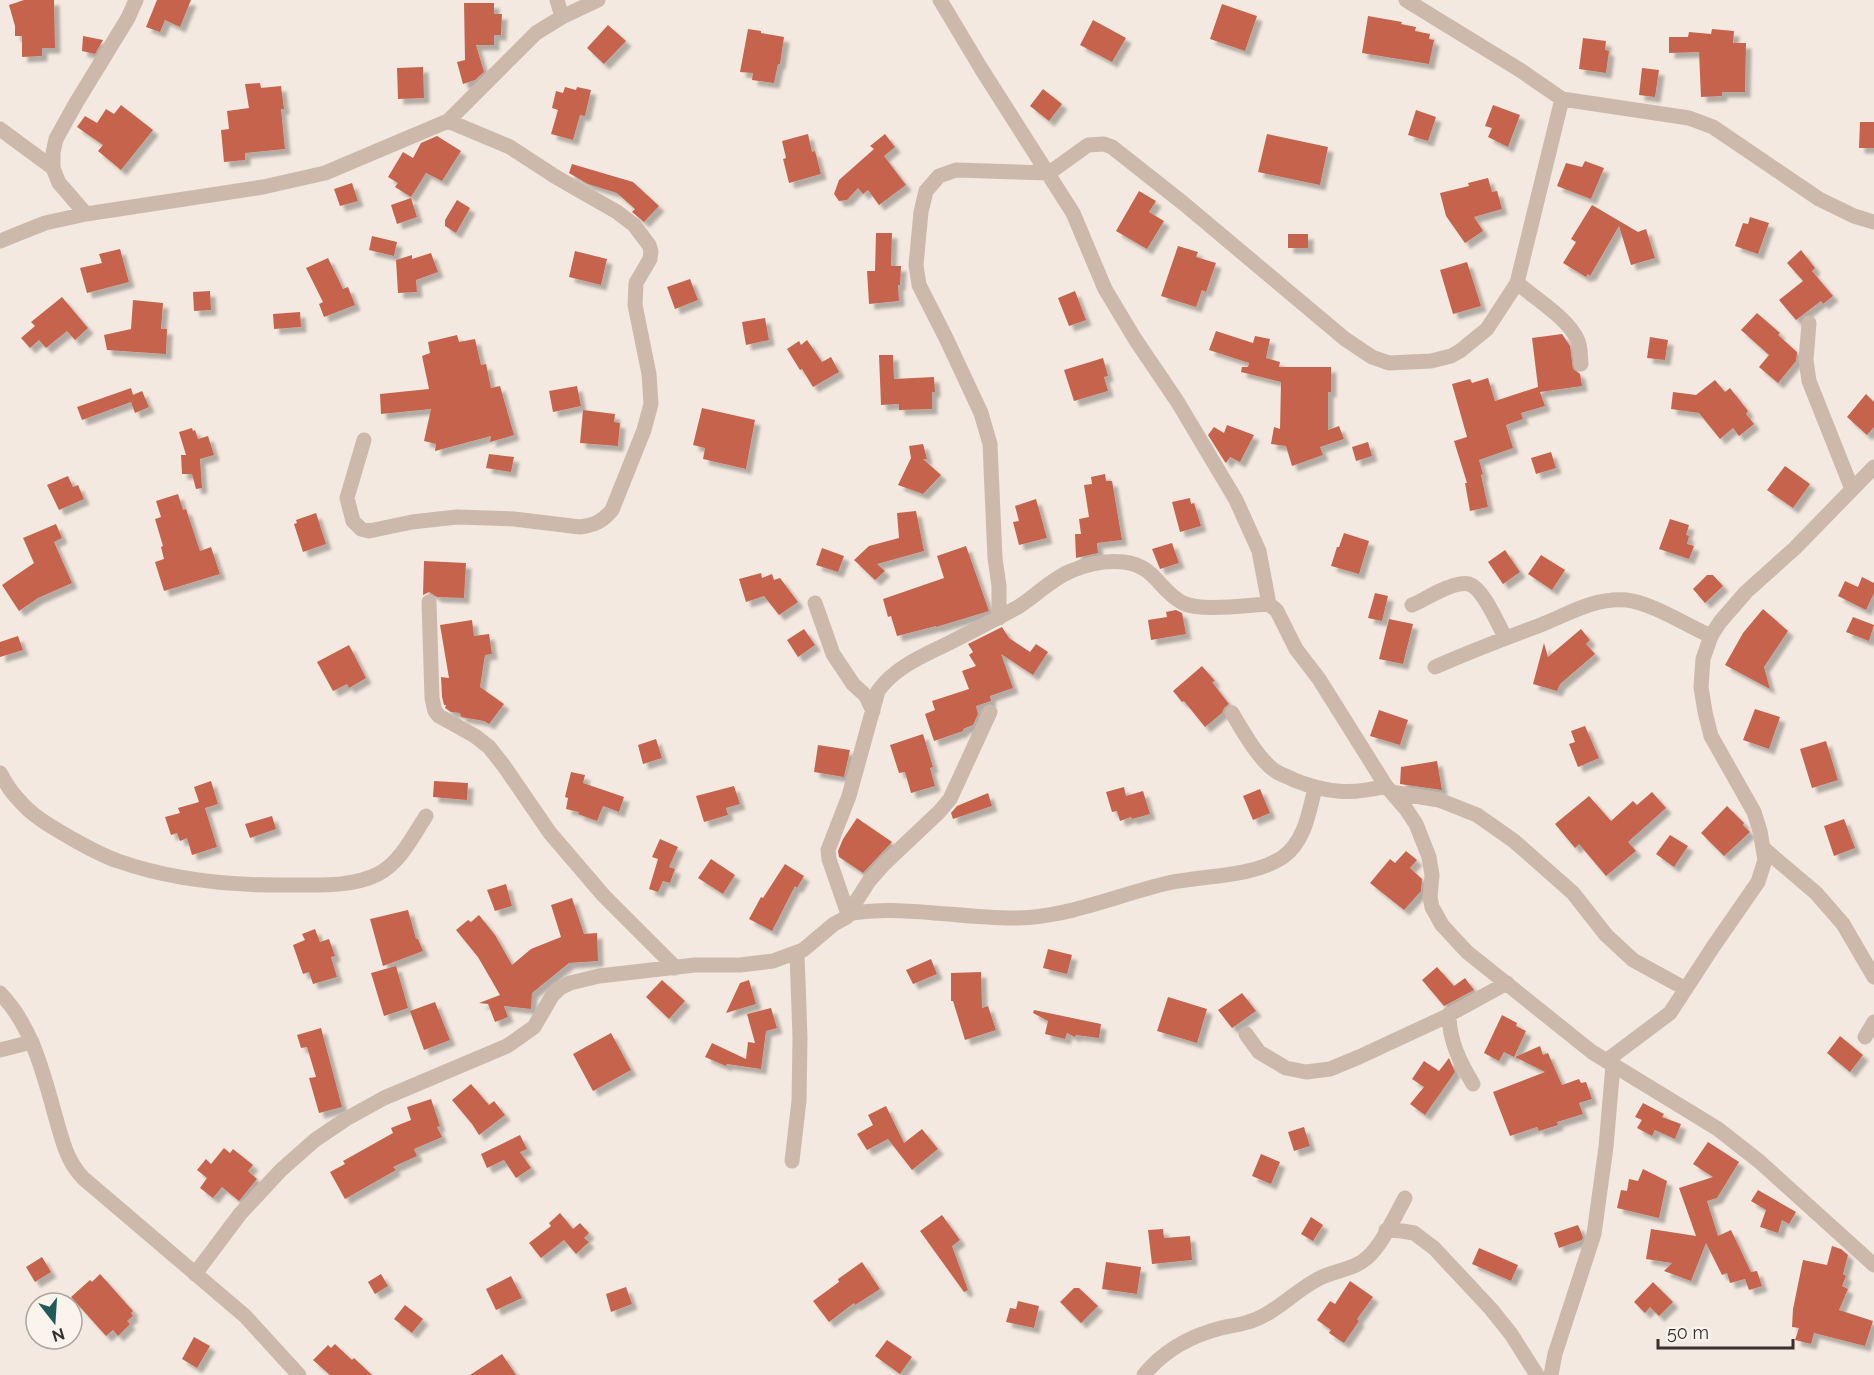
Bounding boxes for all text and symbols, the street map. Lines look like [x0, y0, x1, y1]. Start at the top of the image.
north arrow [24, 1291, 84, 1351]
scale bar [1658, 1312, 1793, 1350]
text: 50 m [1667, 1322, 1709, 1343]
text: N [50, 1324, 67, 1346]

